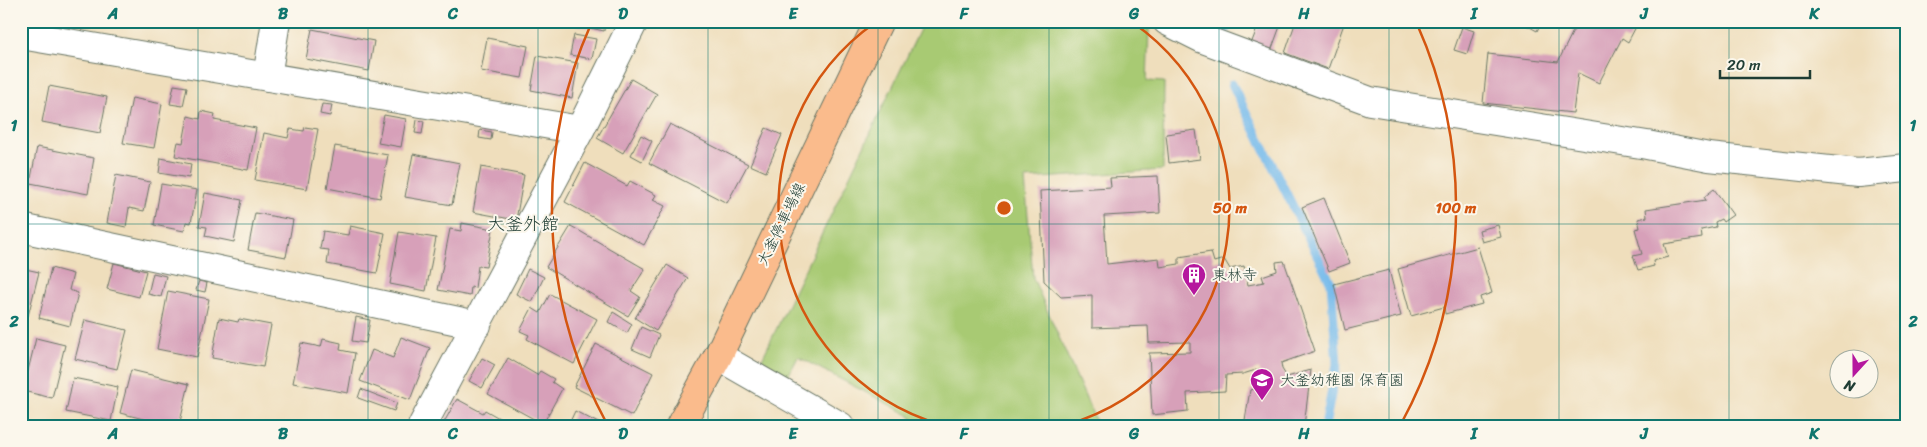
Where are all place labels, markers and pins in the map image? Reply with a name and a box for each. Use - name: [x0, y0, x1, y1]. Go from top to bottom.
- centre of rings: [995, 199, 1013, 217]
- building icon: 東林寺: [1181, 262, 1207, 296]
- place label: 東林寺: [1212, 262, 1257, 288]
- school or university icon: 大釜幼稚園 保育園: [1249, 367, 1275, 401]
- place label: 大釜幼稚園 保育園: [1280, 367, 1404, 393]

